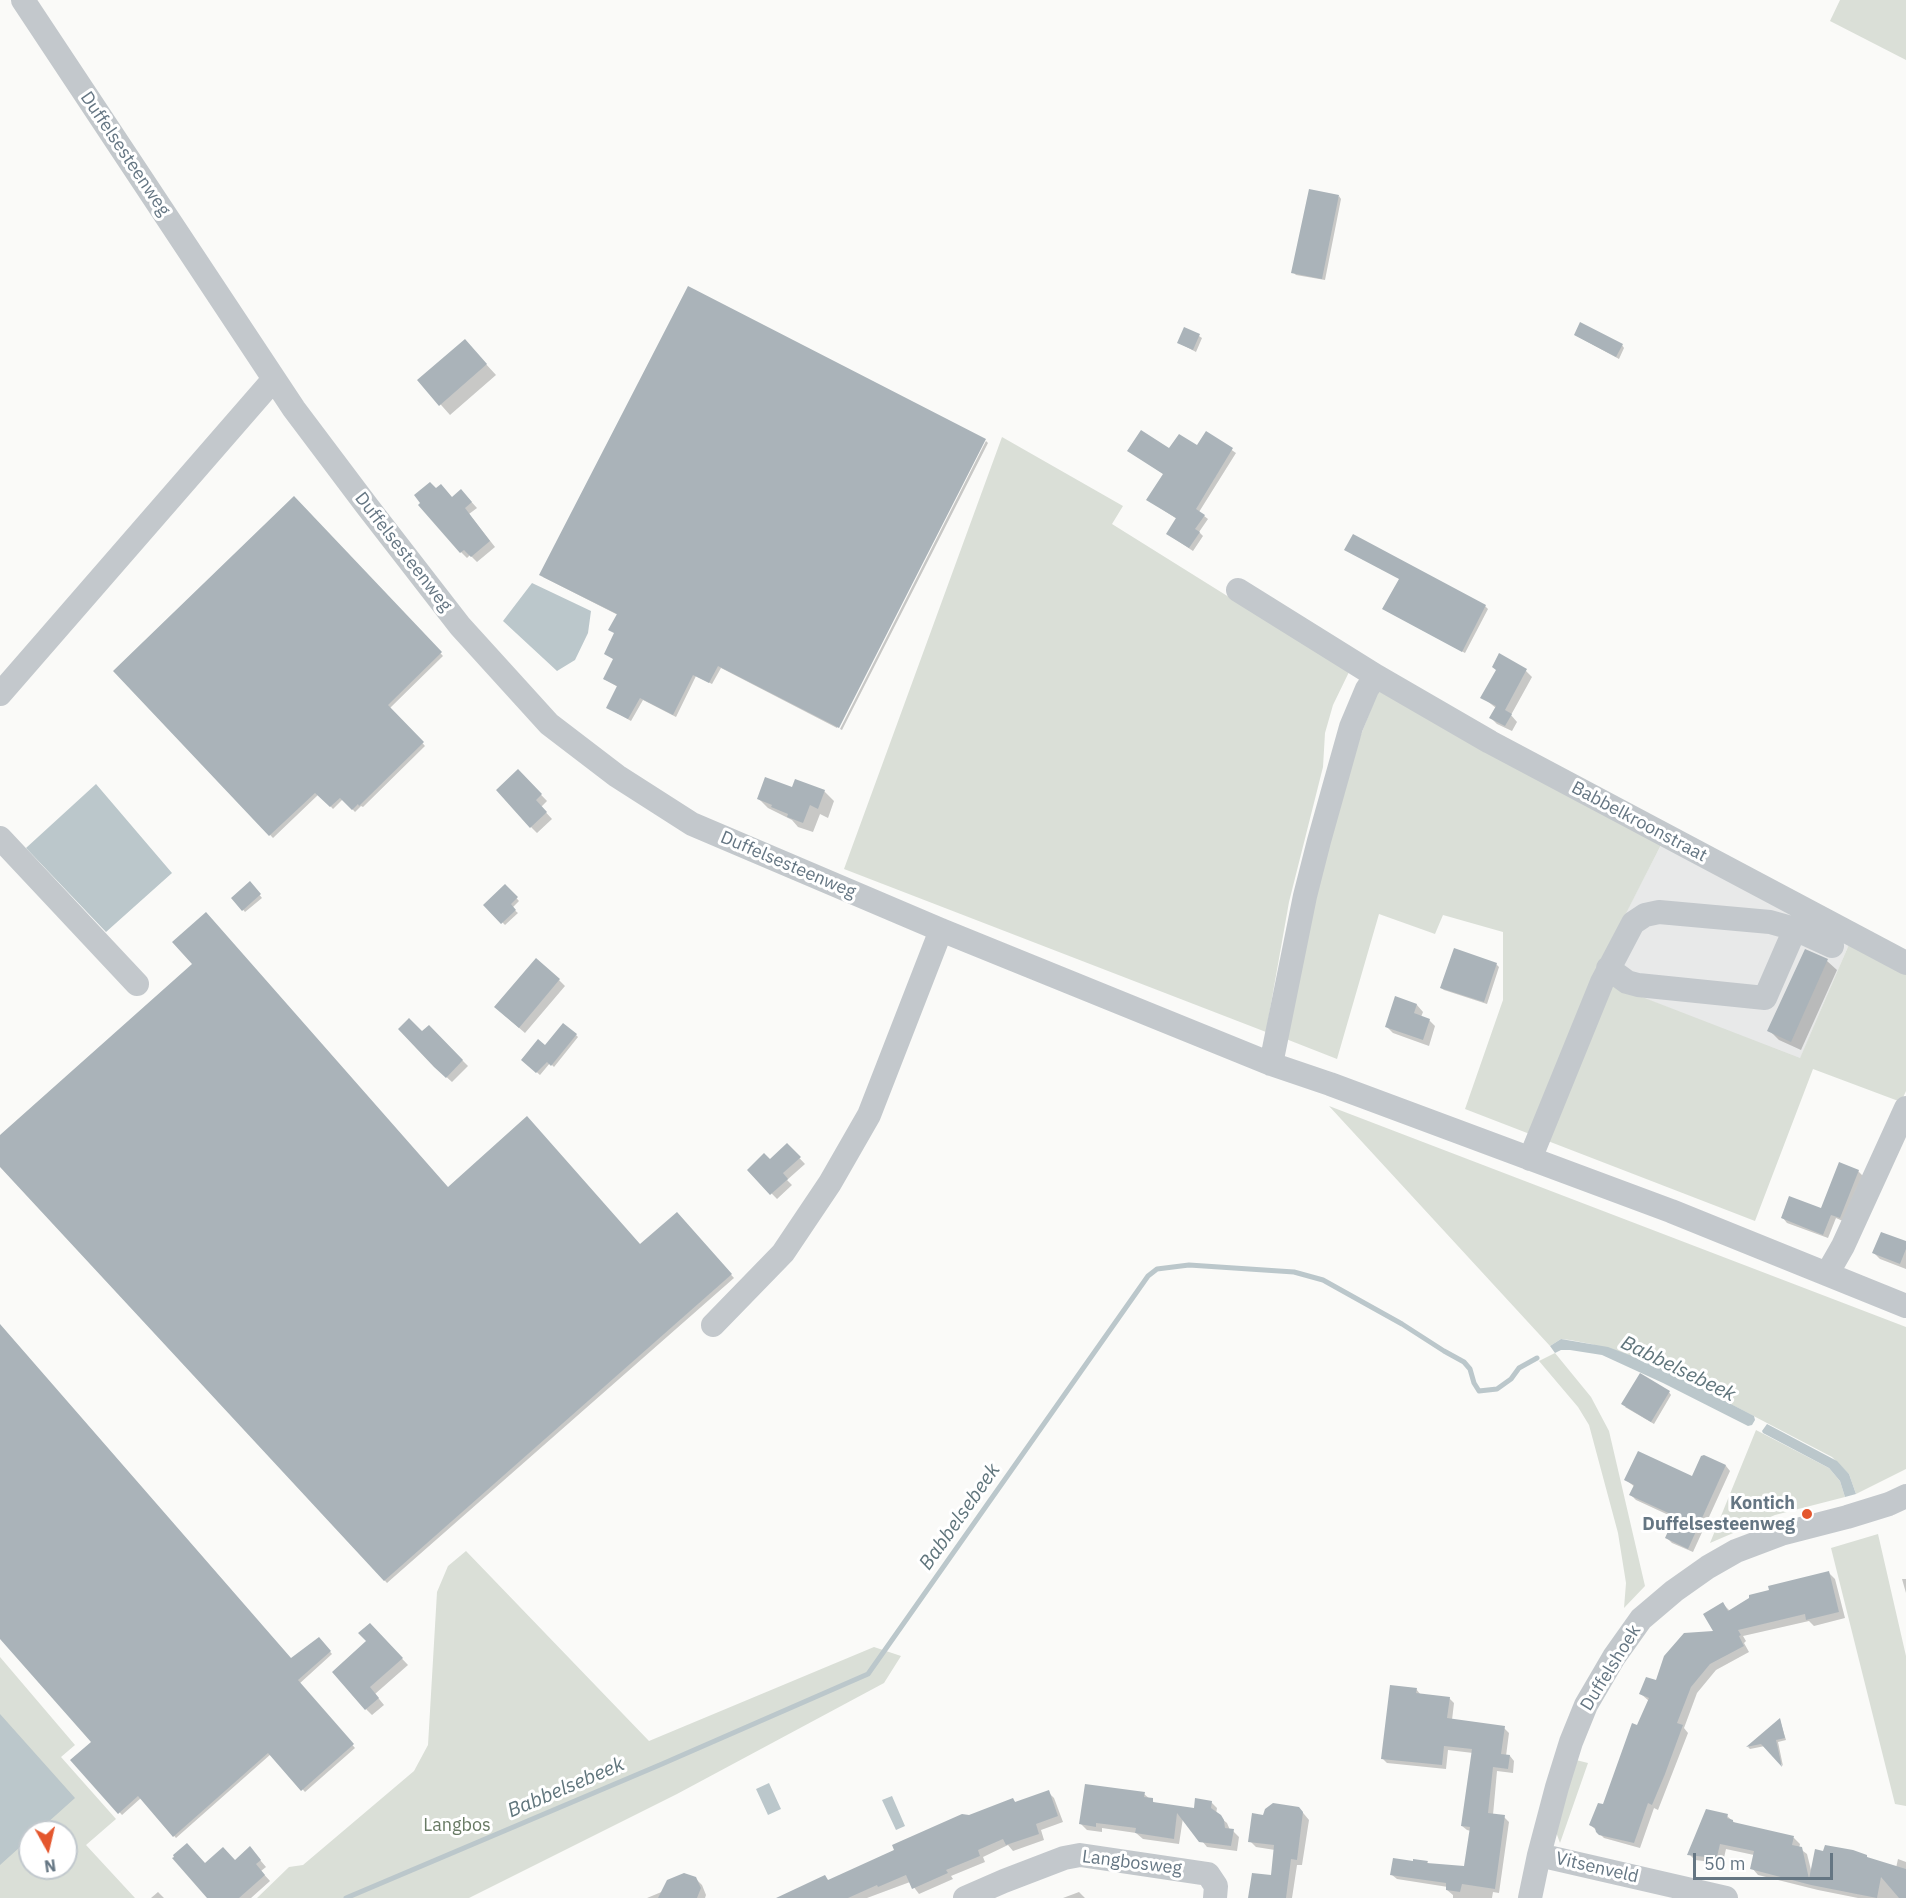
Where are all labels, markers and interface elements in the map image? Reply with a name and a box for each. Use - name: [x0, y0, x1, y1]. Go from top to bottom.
- street label: Duffelsesteenweg: [75, 88, 175, 220]
- street label: Duffelsesteenweg: [350, 488, 456, 616]
- street label: Babbelkroonstraat: [1568, 777, 1710, 867]
- street label: Duffelsesteenweg: [717, 827, 859, 903]
- water label: Babbelsebeek: [1617, 1331, 1739, 1407]
- water label: Babbelsebeek: [914, 1459, 1006, 1575]
- place label: Kontich Duffelsesteenweg: [1642, 1493, 1795, 1536]
- marker: Kontich Duffelsesteenweg: [1800, 1507, 1814, 1521]
- street label: Duffelshoek: [1576, 1621, 1646, 1715]
- water label: Babbelsebeek: [504, 1753, 628, 1823]
- park label: Langbos: [423, 1815, 491, 1837]
- north arrow: [18, 1820, 78, 1880]
- scale bar: [1696, 1841, 1836, 1879]
- street label: Langbosweg: [1081, 1846, 1183, 1880]
- street label: Vitsenveld: [1553, 1848, 1641, 1888]
- text: 50 m: [1704, 1852, 1746, 1875]
- text: N: [43, 1855, 57, 1877]

